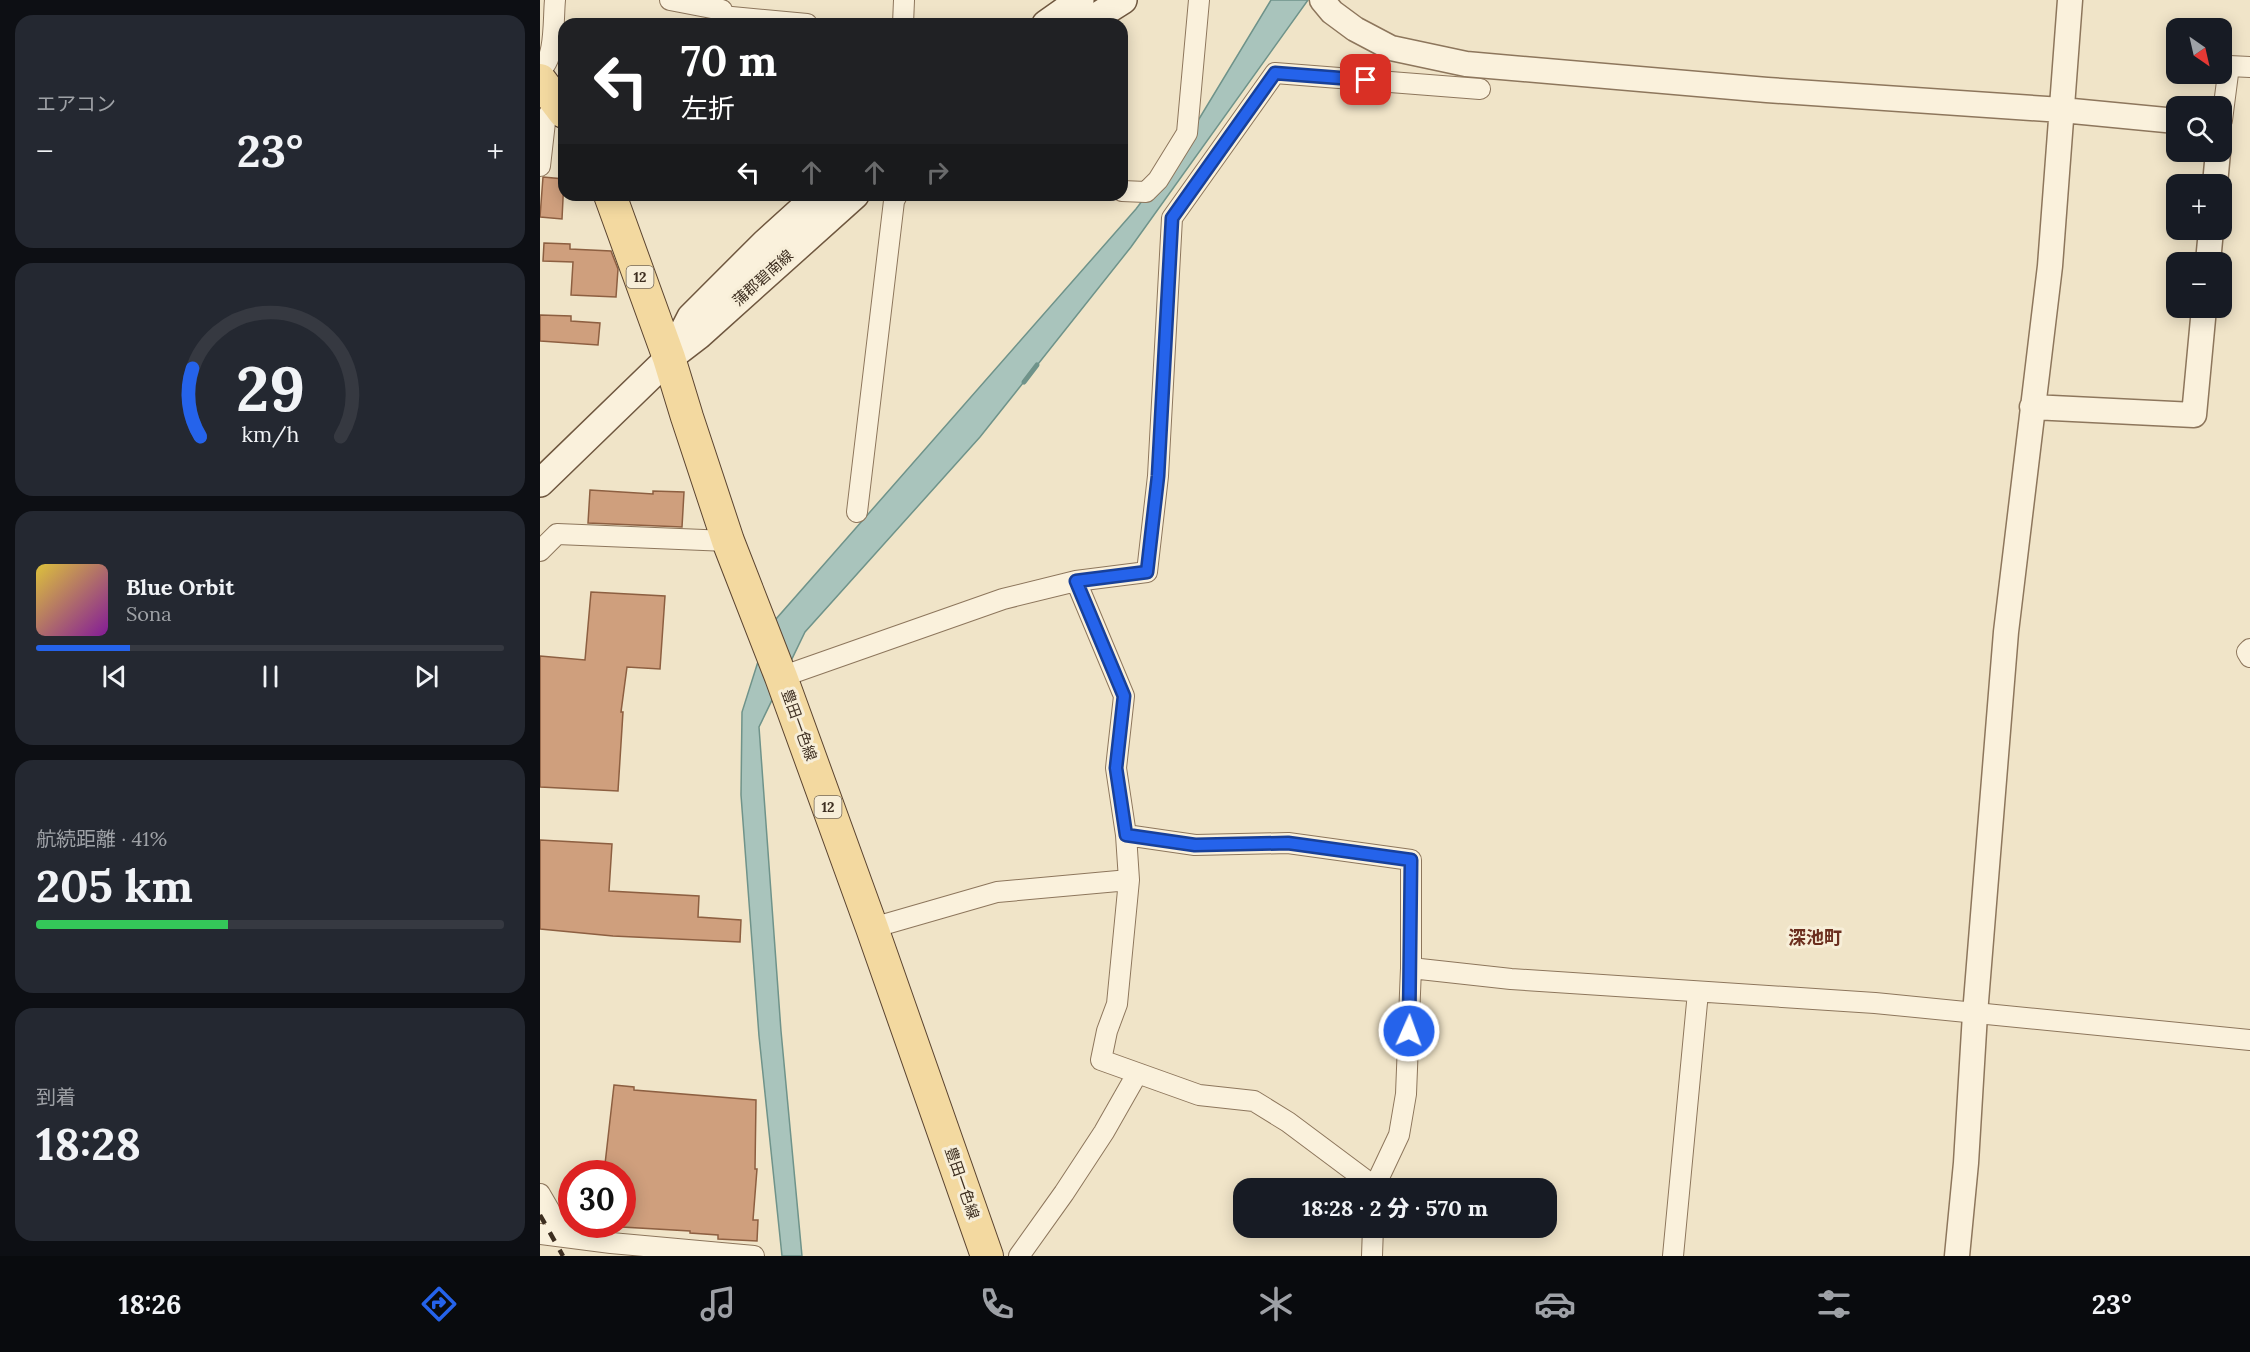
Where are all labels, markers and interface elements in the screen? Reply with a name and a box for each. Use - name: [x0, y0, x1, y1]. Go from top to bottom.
- north arrow: [2166, 18, 2232, 84]
- map controls: [2166, 18, 2232, 318]
- text: 70 m: [681, 34, 777, 88]
- icon: left: [582, 42, 660, 120]
- pin: [1340, 54, 1391, 105]
- icon: arrive: [1349, 63, 1382, 96]
- text: エアコン: [36, 91, 116, 116]
- text: 左折: [681, 91, 735, 125]
- button: search: [2166, 96, 2232, 162]
- text: 23°: [237, 122, 303, 179]
- text: −: [36, 130, 54, 172]
- text: +: [486, 130, 504, 172]
- icon: left: [732, 156, 765, 189]
- icon: ahead: [795, 156, 828, 189]
- icon: ahead: [858, 156, 891, 189]
- icon: right: [921, 156, 954, 189]
- button: +: [2166, 174, 2232, 240]
- street label: 蒲郡碧南線: [728, 245, 797, 310]
- button: −: [2166, 252, 2232, 318]
- road number: 12: [626, 266, 654, 288]
- text: 29: [235, 348, 305, 428]
- text: km/h: [241, 420, 299, 448]
- text: Blue Orbit: [126, 573, 234, 601]
- text: Sona: [126, 601, 172, 626]
- icon: previous: [98, 660, 131, 693]
- icon: pause: [254, 660, 287, 693]
- icon: next: [410, 660, 443, 693]
- street label: 豊田一色線: [778, 686, 821, 763]
- road number: 12: [814, 796, 842, 818]
- text: 航続距離 · 41%: [36, 826, 167, 851]
- text: 205 km: [36, 857, 193, 914]
- district label: 深池町: [1788, 926, 1842, 949]
- position arrow: [1377, 999, 1441, 1063]
- text: 到着: [36, 1084, 76, 1109]
- text: 18:28: [36, 1115, 141, 1172]
- street label: 豊田一色線: [941, 1144, 984, 1221]
- speed limit sign: 30: [558, 1160, 636, 1238]
- text: 18:28 · 2 分 · 570 m: [1302, 1194, 1488, 1222]
- icon: directions: [418, 1283, 460, 1325]
- icon: music: [697, 1283, 739, 1325]
- icon: phone: [976, 1283, 1018, 1325]
- icon: climate: [1255, 1283, 1297, 1325]
- icon: car: [1534, 1283, 1576, 1325]
- icon: filters: [1813, 1283, 1855, 1325]
- text: 18:26: [118, 1287, 182, 1321]
- text: 23°: [2092, 1287, 2131, 1321]

